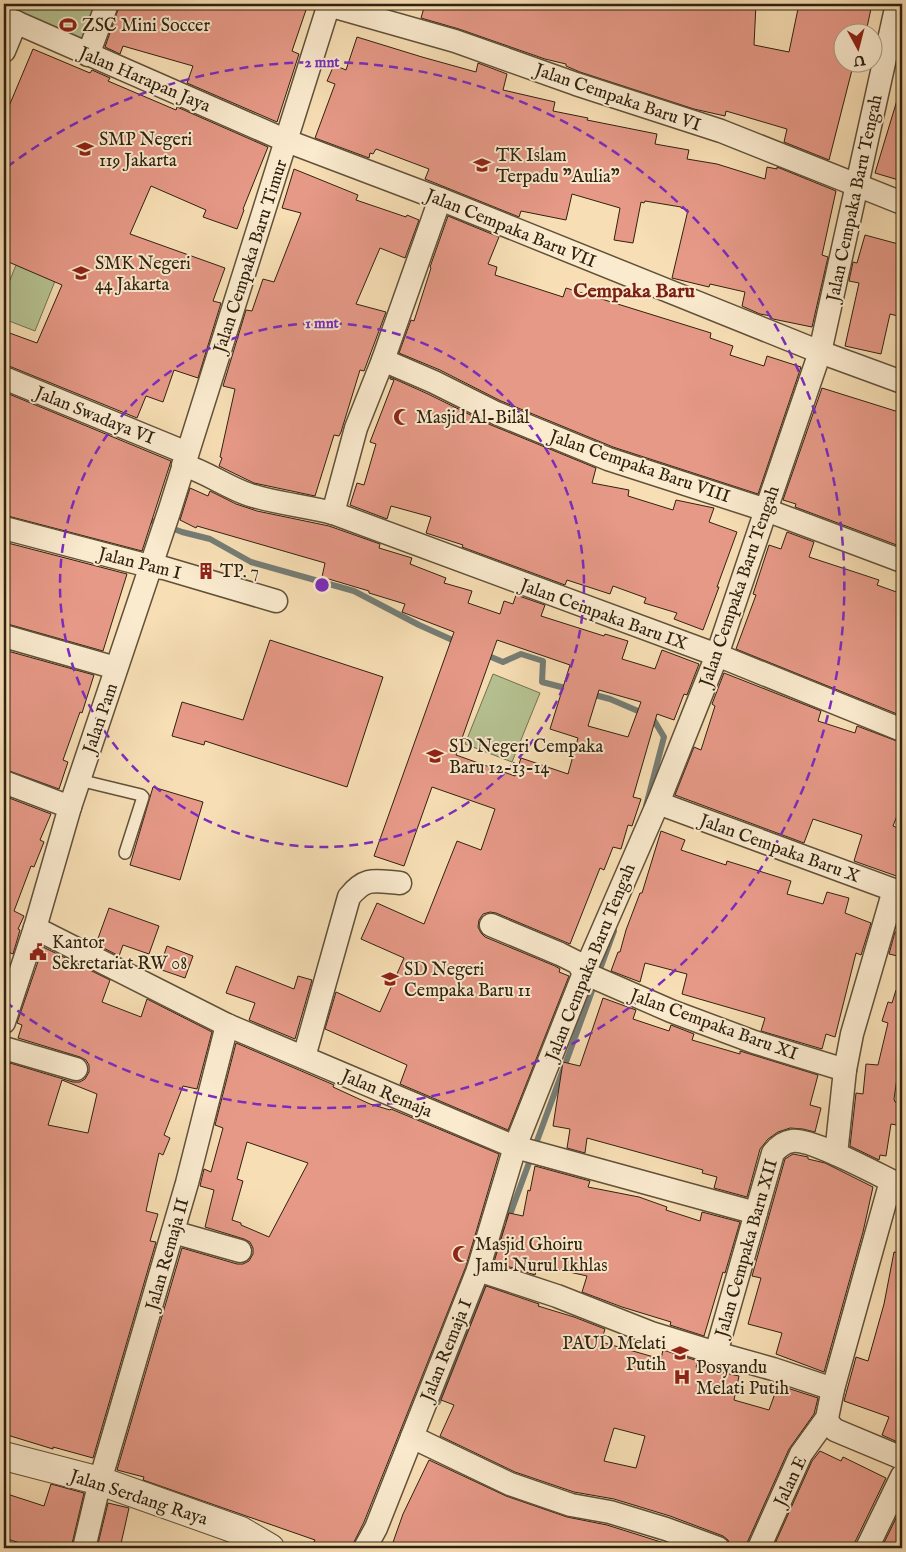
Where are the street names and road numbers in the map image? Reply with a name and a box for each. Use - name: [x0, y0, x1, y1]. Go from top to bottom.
- street label: Jalan Harapan Jaya: [73, 42, 214, 119]
- street label: Jalan Cempaka Baru VI: [530, 59, 704, 138]
- street label: Jalan Cempaka Baru Tengah: [822, 92, 889, 306]
- street label: Jalan Cempaka Baru Timur: [209, 156, 294, 358]
- street label: Jalan Cempaka Baru VII: [420, 184, 599, 274]
- street label: Jalan Swadaya VI: [30, 381, 158, 451]
- street label: Jalan Cempaka Baru VIII: [544, 425, 733, 509]
- street label: Jalan Cempaka Baru Tengah: [695, 483, 786, 692]
- street label: Jalan Pam I: [94, 543, 184, 586]
- street label: Jalan Cempaka Baru IX: [515, 574, 691, 657]
- street label: Jalan Pam: [78, 680, 124, 759]
- street label: Jalan Cempaka Baru X: [694, 809, 863, 889]
- street label: Jalan Cempaka Baru Tengah: [540, 860, 642, 1066]
- street label: Jalan Cempaka Baru XI: [625, 984, 801, 1067]
- street label: Jalan Remaja: [336, 1064, 436, 1124]
- street label: Jalan Cempaka Baru XII: [710, 1156, 784, 1342]
- street label: Jalan Remaja II: [141, 1195, 196, 1315]
- street label: Jalan Remaja I: [416, 1296, 478, 1407]
- street label: Jalan E: [769, 1453, 813, 1512]
- street label: Jalan Serdang Raya: [65, 1465, 210, 1532]

